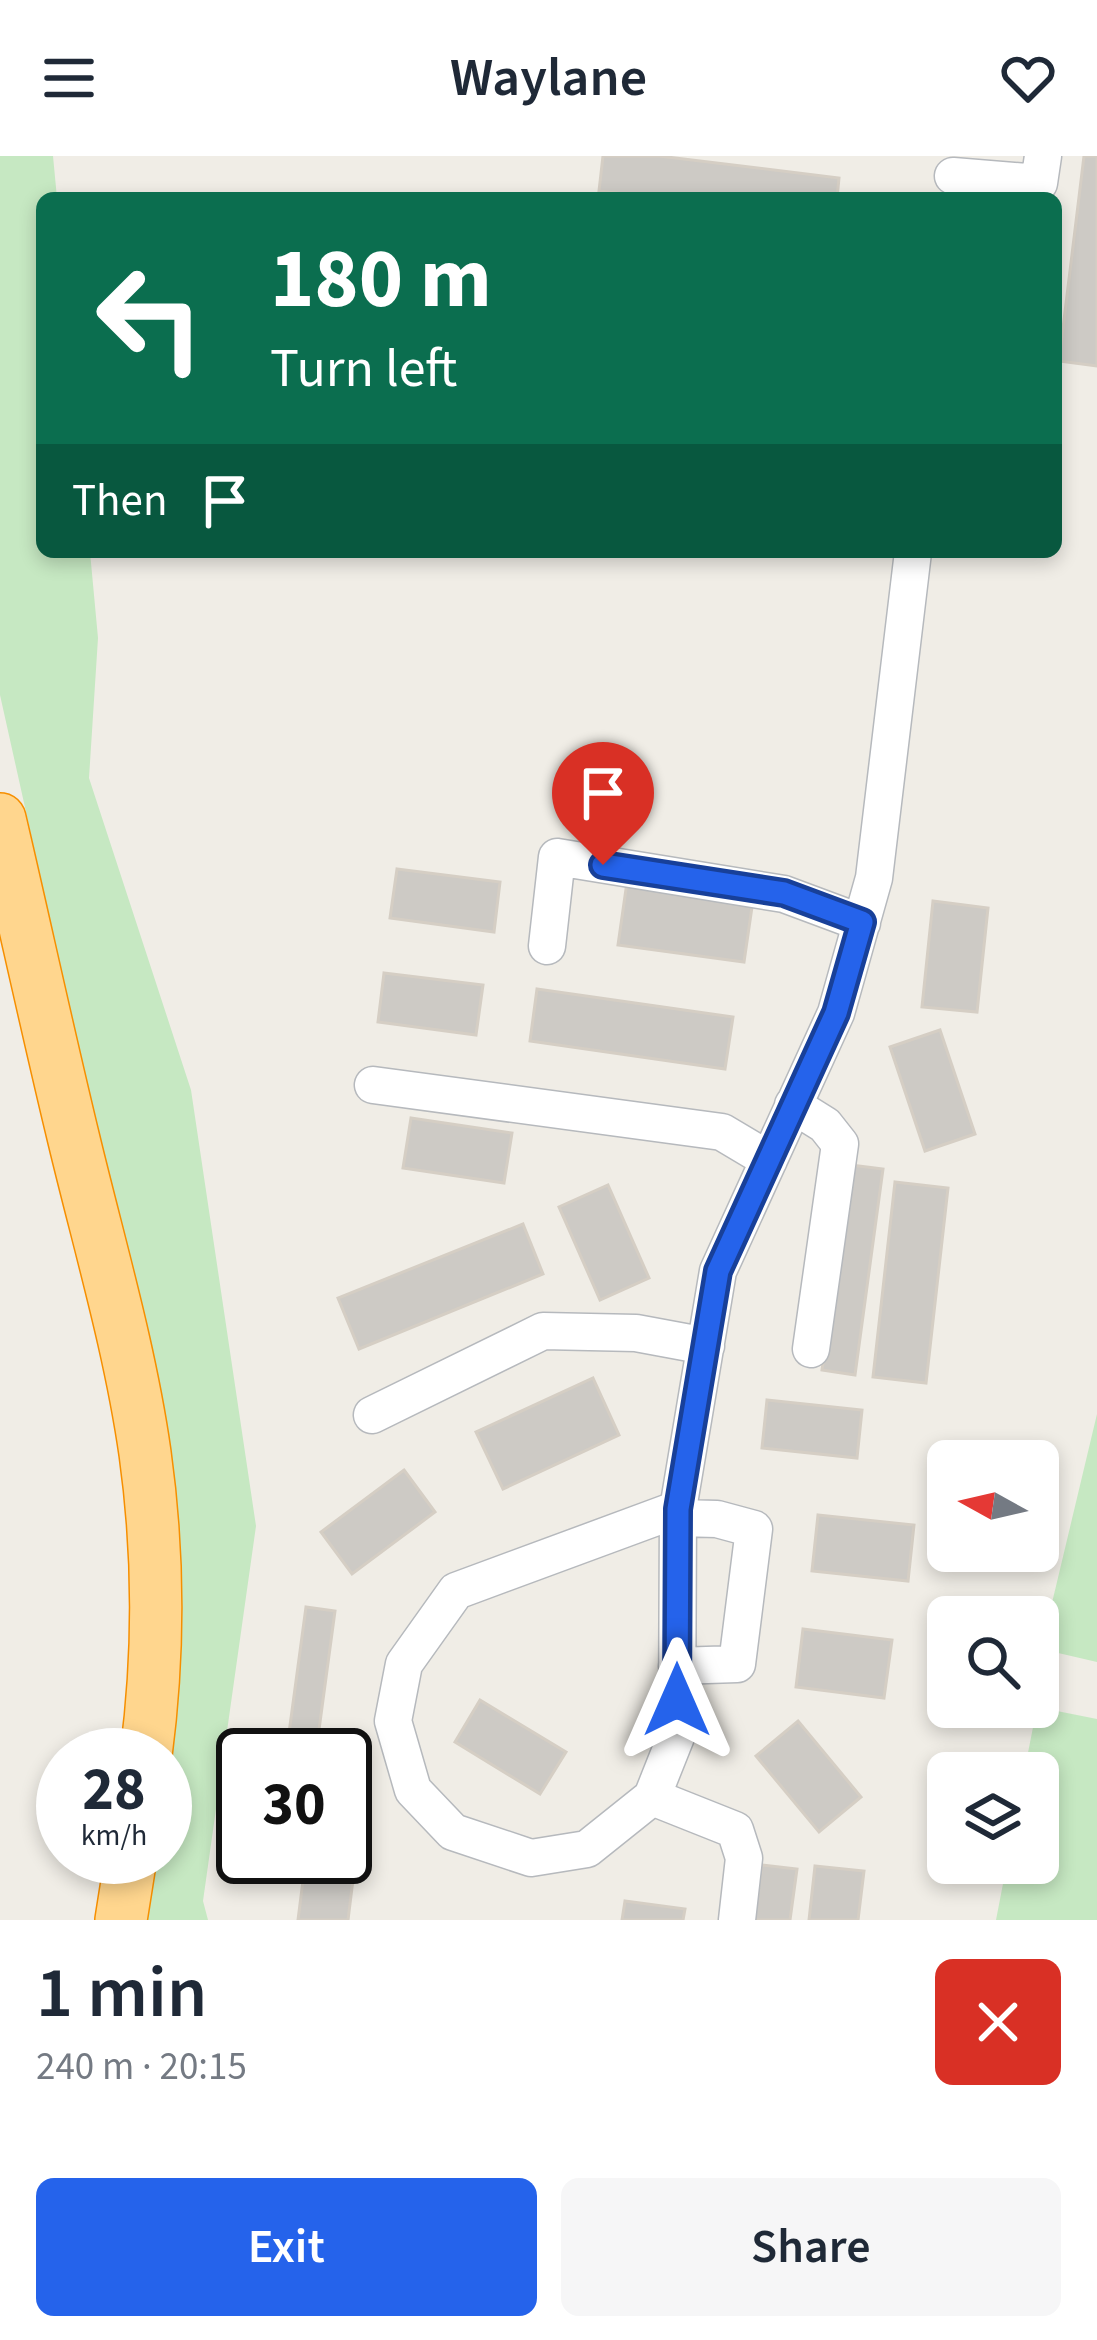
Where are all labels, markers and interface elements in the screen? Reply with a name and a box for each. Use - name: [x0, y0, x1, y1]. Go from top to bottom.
- text: Waylane: [450, 40, 647, 117]
- icon: menu: [36, 45, 102, 111]
- icon: heart: [995, 45, 1061, 111]
- text: 180 m: [270, 220, 492, 340]
- icon: left: [72, 240, 228, 396]
- text: Turn left: [270, 331, 457, 408]
- icon: arrive: [192, 468, 258, 534]
- text: Then: [72, 469, 168, 533]
- pin: [552, 742, 654, 865]
- icon: arrive: [570, 760, 636, 826]
- north arrow: [927, 1440, 1059, 1572]
- map controls: [927, 1440, 1059, 1884]
- button: search: [927, 1596, 1059, 1728]
- position arrow: [614, 1637, 740, 1763]
- speed limit sign: 30: [216, 1728, 372, 1884]
- text: 28: [82, 1748, 146, 1833]
- button: layers: [927, 1752, 1059, 1884]
- text: km/h: [81, 1814, 147, 1857]
- text: 1 min: [36, 1942, 207, 2045]
- button: close: [935, 1959, 1061, 2085]
- text: 240 m · 20:15: [36, 2039, 247, 2095]
- button: Exit: [36, 2178, 537, 2316]
- button: Share: [561, 2178, 1061, 2316]

